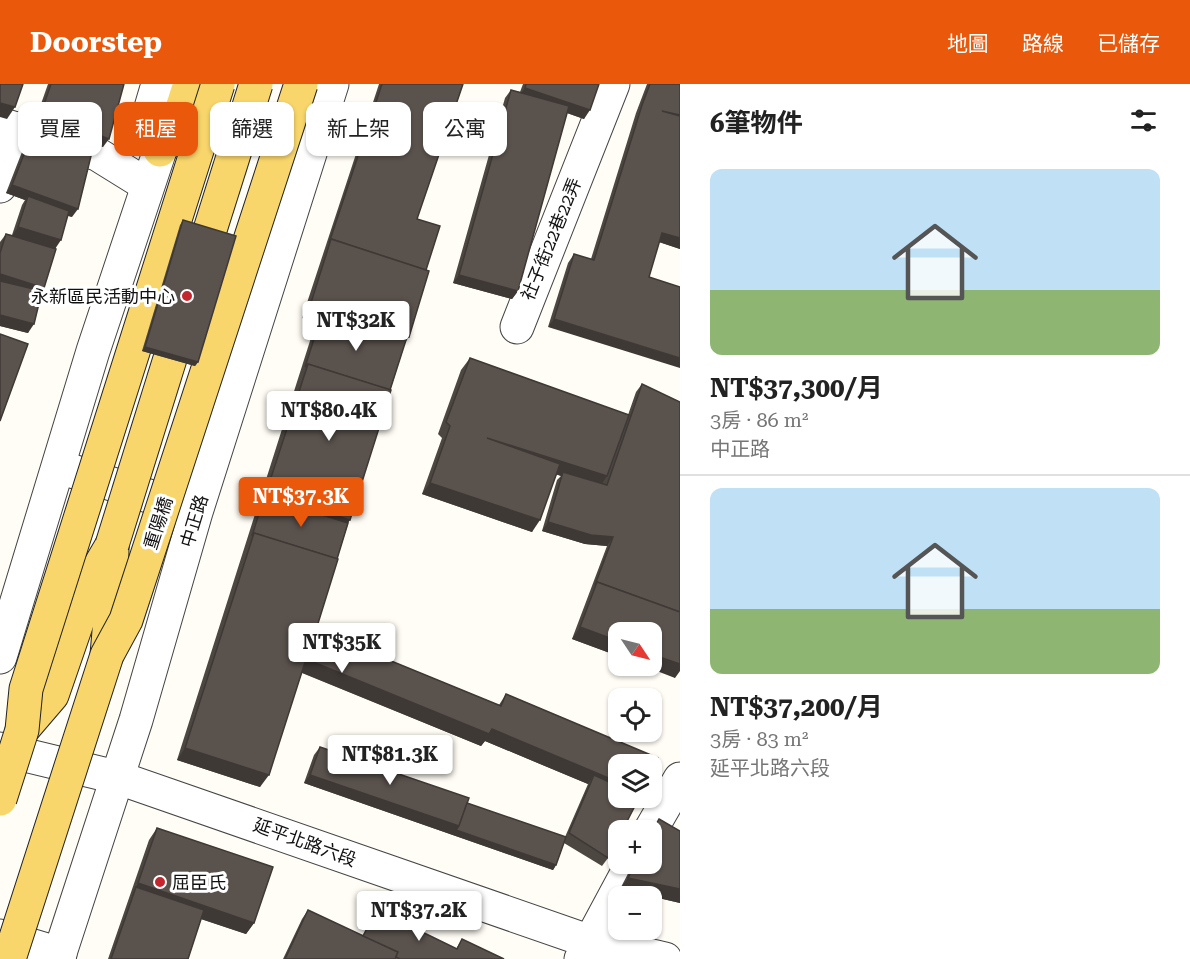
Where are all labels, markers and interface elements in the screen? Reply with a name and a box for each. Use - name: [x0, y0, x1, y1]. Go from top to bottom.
- text: Doorstep: [30, 26, 162, 59]
- text: 地圖: [947, 32, 989, 56]
- text: 路線: [1022, 32, 1064, 56]
- text: 已儲存: [1097, 32, 1160, 56]
- chip: 買屋: [18, 102, 102, 156]
- chip: 租屋: [114, 102, 198, 156]
- chip: 篩選: [210, 102, 294, 156]
- chip: 新上架: [306, 102, 411, 156]
- chip: 公寓: [423, 102, 507, 156]
- icon: filters: [1127, 104, 1160, 137]
- text: 6筆物件: [710, 108, 803, 138]
- street label: 社子街22巷22弄: [517, 175, 585, 303]
- icon: home: [881, 208, 989, 316]
- place label: 永新區民活動中心: [31, 286, 175, 307]
- marker: 永新區民活動中心: [180, 289, 194, 303]
- pin: NT$32K: [307, 301, 405, 352]
- text: NT$32K: [316, 308, 396, 332]
- text: NT$37,300/月: [710, 373, 883, 403]
- pin: NT$80.4K: [267, 391, 391, 442]
- text: NT$80.4K: [281, 398, 377, 422]
- text: 3房 · 86 m²: [710, 408, 809, 432]
- text: 中正路: [710, 437, 770, 461]
- pin: NT$37.3K: [239, 477, 363, 528]
- text: NT$37.3K: [253, 484, 349, 508]
- street label: 中正路: [176, 492, 212, 550]
- street label: 重陽橋: [140, 494, 176, 552]
- icon: home: [881, 527, 989, 635]
- north arrow: [608, 622, 662, 676]
- map controls: [608, 622, 662, 940]
- pin: NT$35K: [293, 623, 391, 674]
- text: NT$35K: [302, 630, 382, 654]
- button: locate: [608, 688, 662, 742]
- text: NT$37,200/月: [710, 692, 883, 722]
- text: 3房 · 83 m²: [710, 727, 809, 751]
- pin: NT$81.3K: [328, 735, 452, 786]
- text: NT$81.3K: [342, 742, 438, 766]
- button: layers: [608, 754, 662, 808]
- text: 延平北路六段: [710, 756, 830, 780]
- street label: 延平北路六段: [251, 814, 359, 870]
- button: +: [608, 820, 662, 874]
- place label: 屈臣氏: [172, 872, 226, 893]
- marker: 屈臣氏: [153, 875, 167, 889]
- button: −: [608, 886, 662, 940]
- pin: NT$37.2K: [357, 891, 481, 942]
- text: NT$37.2K: [371, 898, 467, 922]

